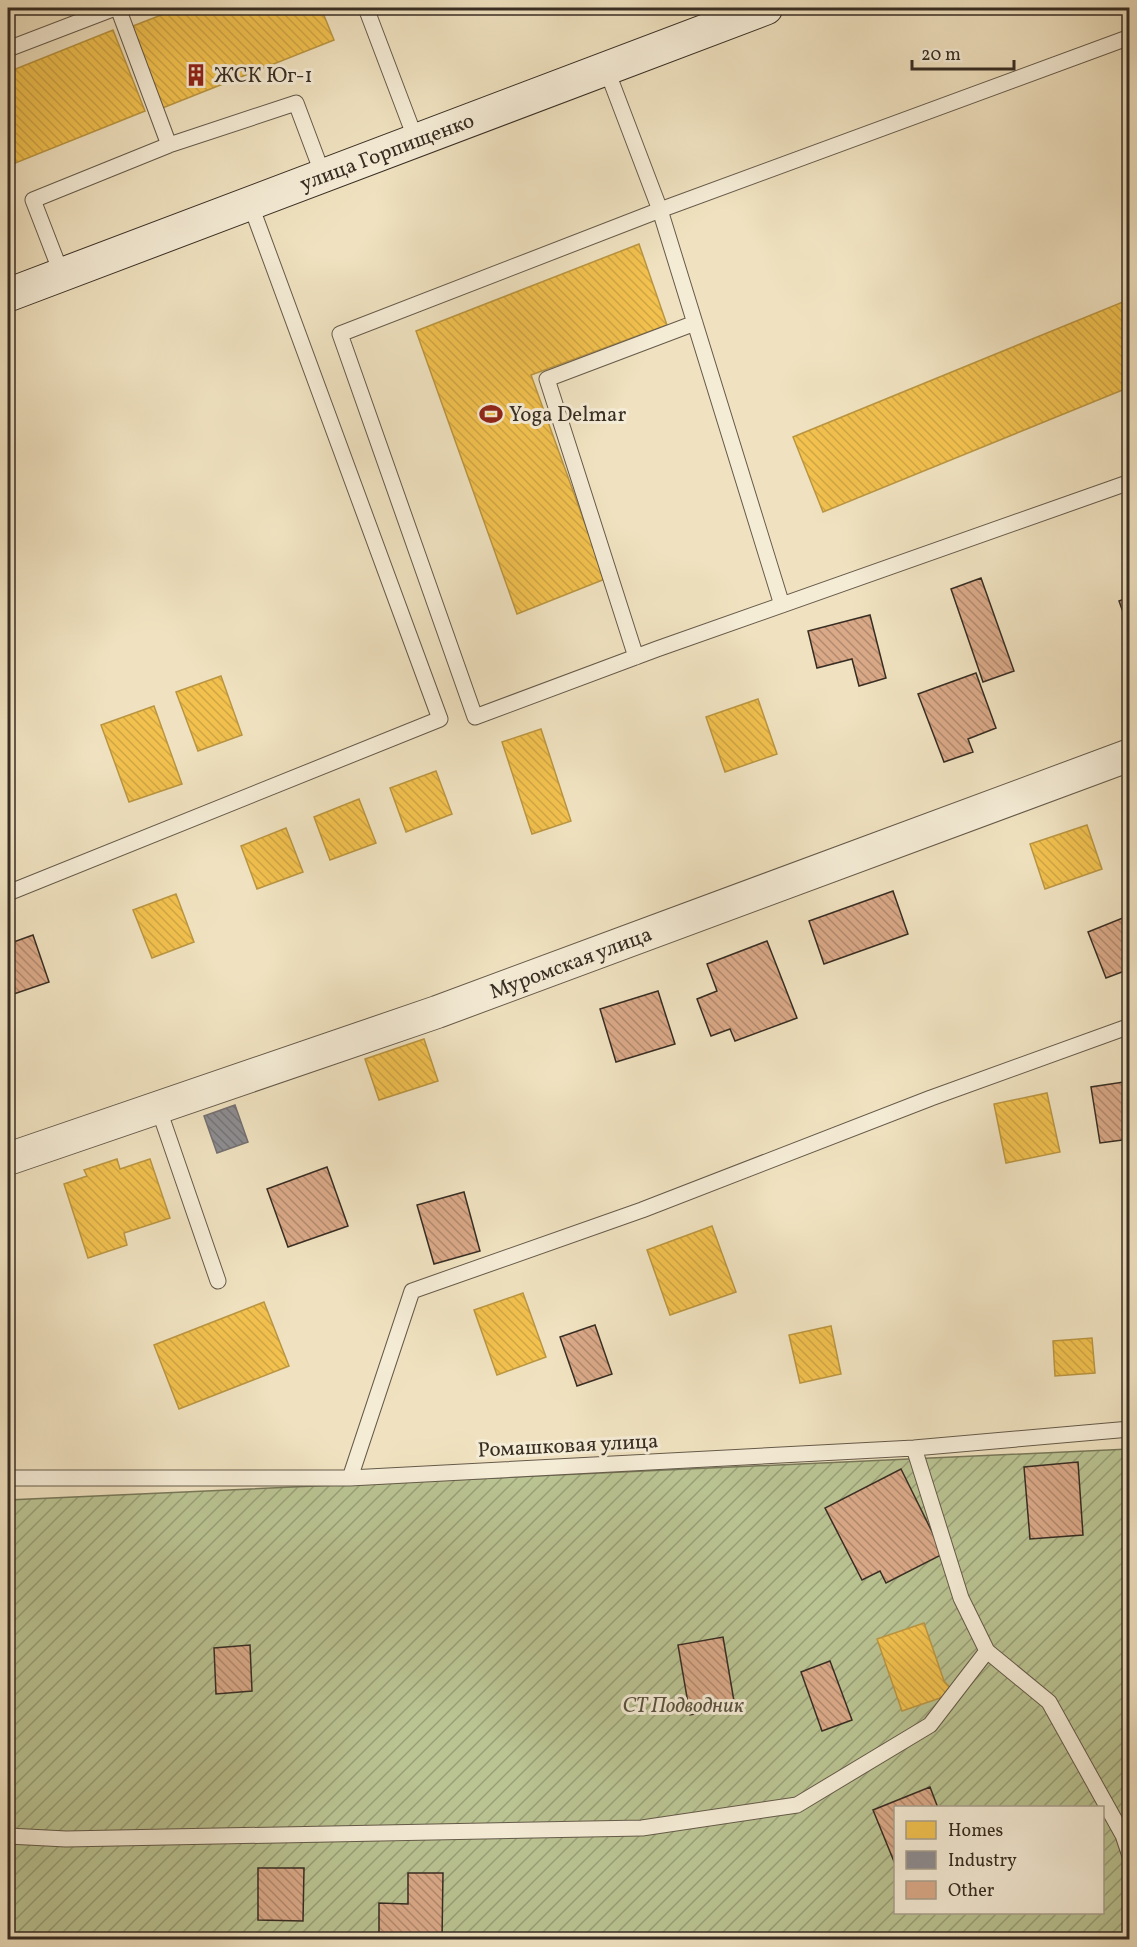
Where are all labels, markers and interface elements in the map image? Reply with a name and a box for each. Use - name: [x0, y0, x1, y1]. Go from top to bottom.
- scale bar: [912, 33, 1014, 71]
- text: 20 m: [921, 43, 961, 68]
- building icon: ЖСК Юг-1: [183, 62, 209, 88]
- place label: ЖСК Юг-1: [214, 62, 313, 91]
- street label: улица Горпищенко: [296, 107, 479, 199]
- sports icon: Yoga Delmar: [478, 401, 504, 427]
- place label: Yoga Delmar: [509, 401, 627, 430]
- street label: Муромская улица: [486, 920, 656, 1007]
- street label: Ромашковая улица: [477, 1427, 659, 1466]
- park label: СТ Подводник: [622, 1692, 745, 1721]
- legend: [894, 1806, 1104, 1914]
- text: Homes: [948, 1819, 1003, 1844]
- text: Industry: [948, 1849, 1017, 1874]
- text: Other: [948, 1879, 995, 1904]

